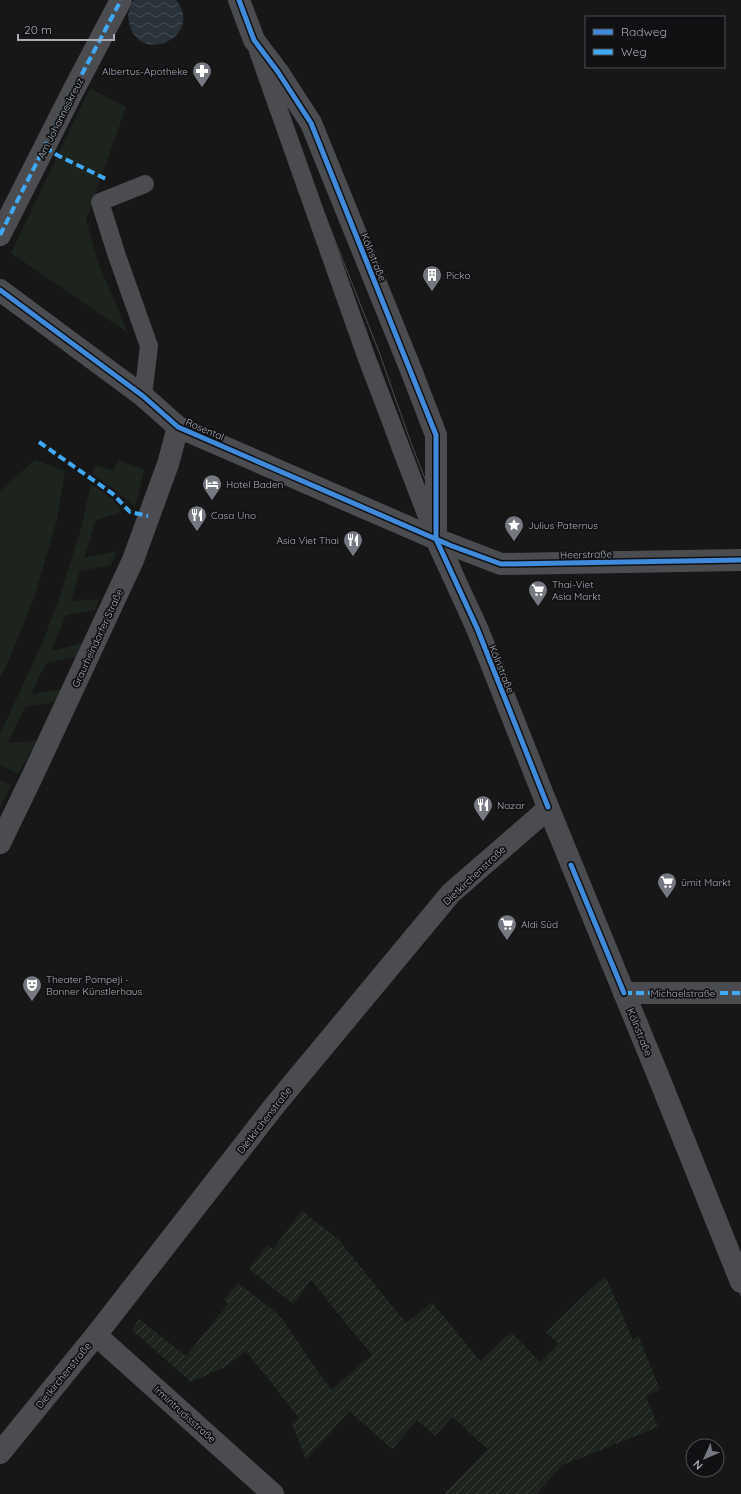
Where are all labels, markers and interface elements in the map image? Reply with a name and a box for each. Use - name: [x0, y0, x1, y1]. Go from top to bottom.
- scale bar: [18, 16, 114, 42]
- legend: [585, 16, 725, 68]
- text: 20 m: [24, 22, 52, 37]
- text: Radweg: [621, 24, 667, 39]
- text: Weg: [621, 44, 647, 59]
- pharmacy icon: Albertus-Apotheke: [191, 60, 213, 88]
- place label: Albertus-Apotheke: [102, 65, 188, 78]
- street label: Am Johanneskreuz: [34, 76, 86, 161]
- street label: Kölnstraße: [358, 231, 389, 283]
- building icon: Picko: [421, 264, 443, 292]
- place label: Picko: [446, 269, 470, 282]
- street label: Rosental: [184, 416, 226, 443]
- hotel icon: Hotel Baden: [201, 473, 223, 501]
- place label: Hotel Baden: [226, 478, 283, 491]
- restaurant icon: Casa Uno: [186, 504, 208, 532]
- place label: Casa Uno: [211, 509, 256, 522]
- place icon: Julius Paternus: [503, 514, 525, 542]
- place label: Julius Paternus: [528, 519, 598, 532]
- restaurant icon: Asia Viet Thai: [342, 529, 364, 557]
- place label: Asia Viet Thai: [276, 534, 339, 547]
- street label: Heerstraße: [560, 548, 612, 561]
- place label: Thai-Viet Asia Markt: [552, 578, 602, 603]
- supermarket icon: Thai-Viet Asia Markt: [527, 579, 549, 607]
- street label: Graurheindorfer Straße: [69, 587, 126, 690]
- street label: Kölnstraße: [486, 643, 517, 695]
- restaurant icon: Nazar: [472, 794, 494, 822]
- place label: Nazar: [497, 799, 525, 812]
- street label: Dietkirchenstraße: [440, 843, 509, 908]
- supermarket icon: ümit Markt: [656, 871, 678, 899]
- place label: ümit Markt: [681, 876, 732, 889]
- supermarket icon: Aldi Süd: [496, 913, 518, 941]
- place label: Aldi Süd: [521, 918, 558, 931]
- place label: Theater Pompeji - Bonner Künstlerhaus: [46, 973, 143, 998]
- theatre icon: Theater Pompeji - Bonner Künstlerhaus: [21, 974, 43, 1002]
- street label: Michaelstraße: [651, 987, 716, 1000]
- street label: Kölnstraße: [624, 1006, 655, 1058]
- street label: Dietkirchenstraße: [234, 1084, 295, 1156]
- street label: Dietkirchenstraße: [33, 1339, 94, 1411]
- street label: Irmintrudisstraße: [151, 1383, 219, 1446]
- north arrow: [685, 1438, 725, 1478]
- text: N: [690, 1457, 706, 1473]

